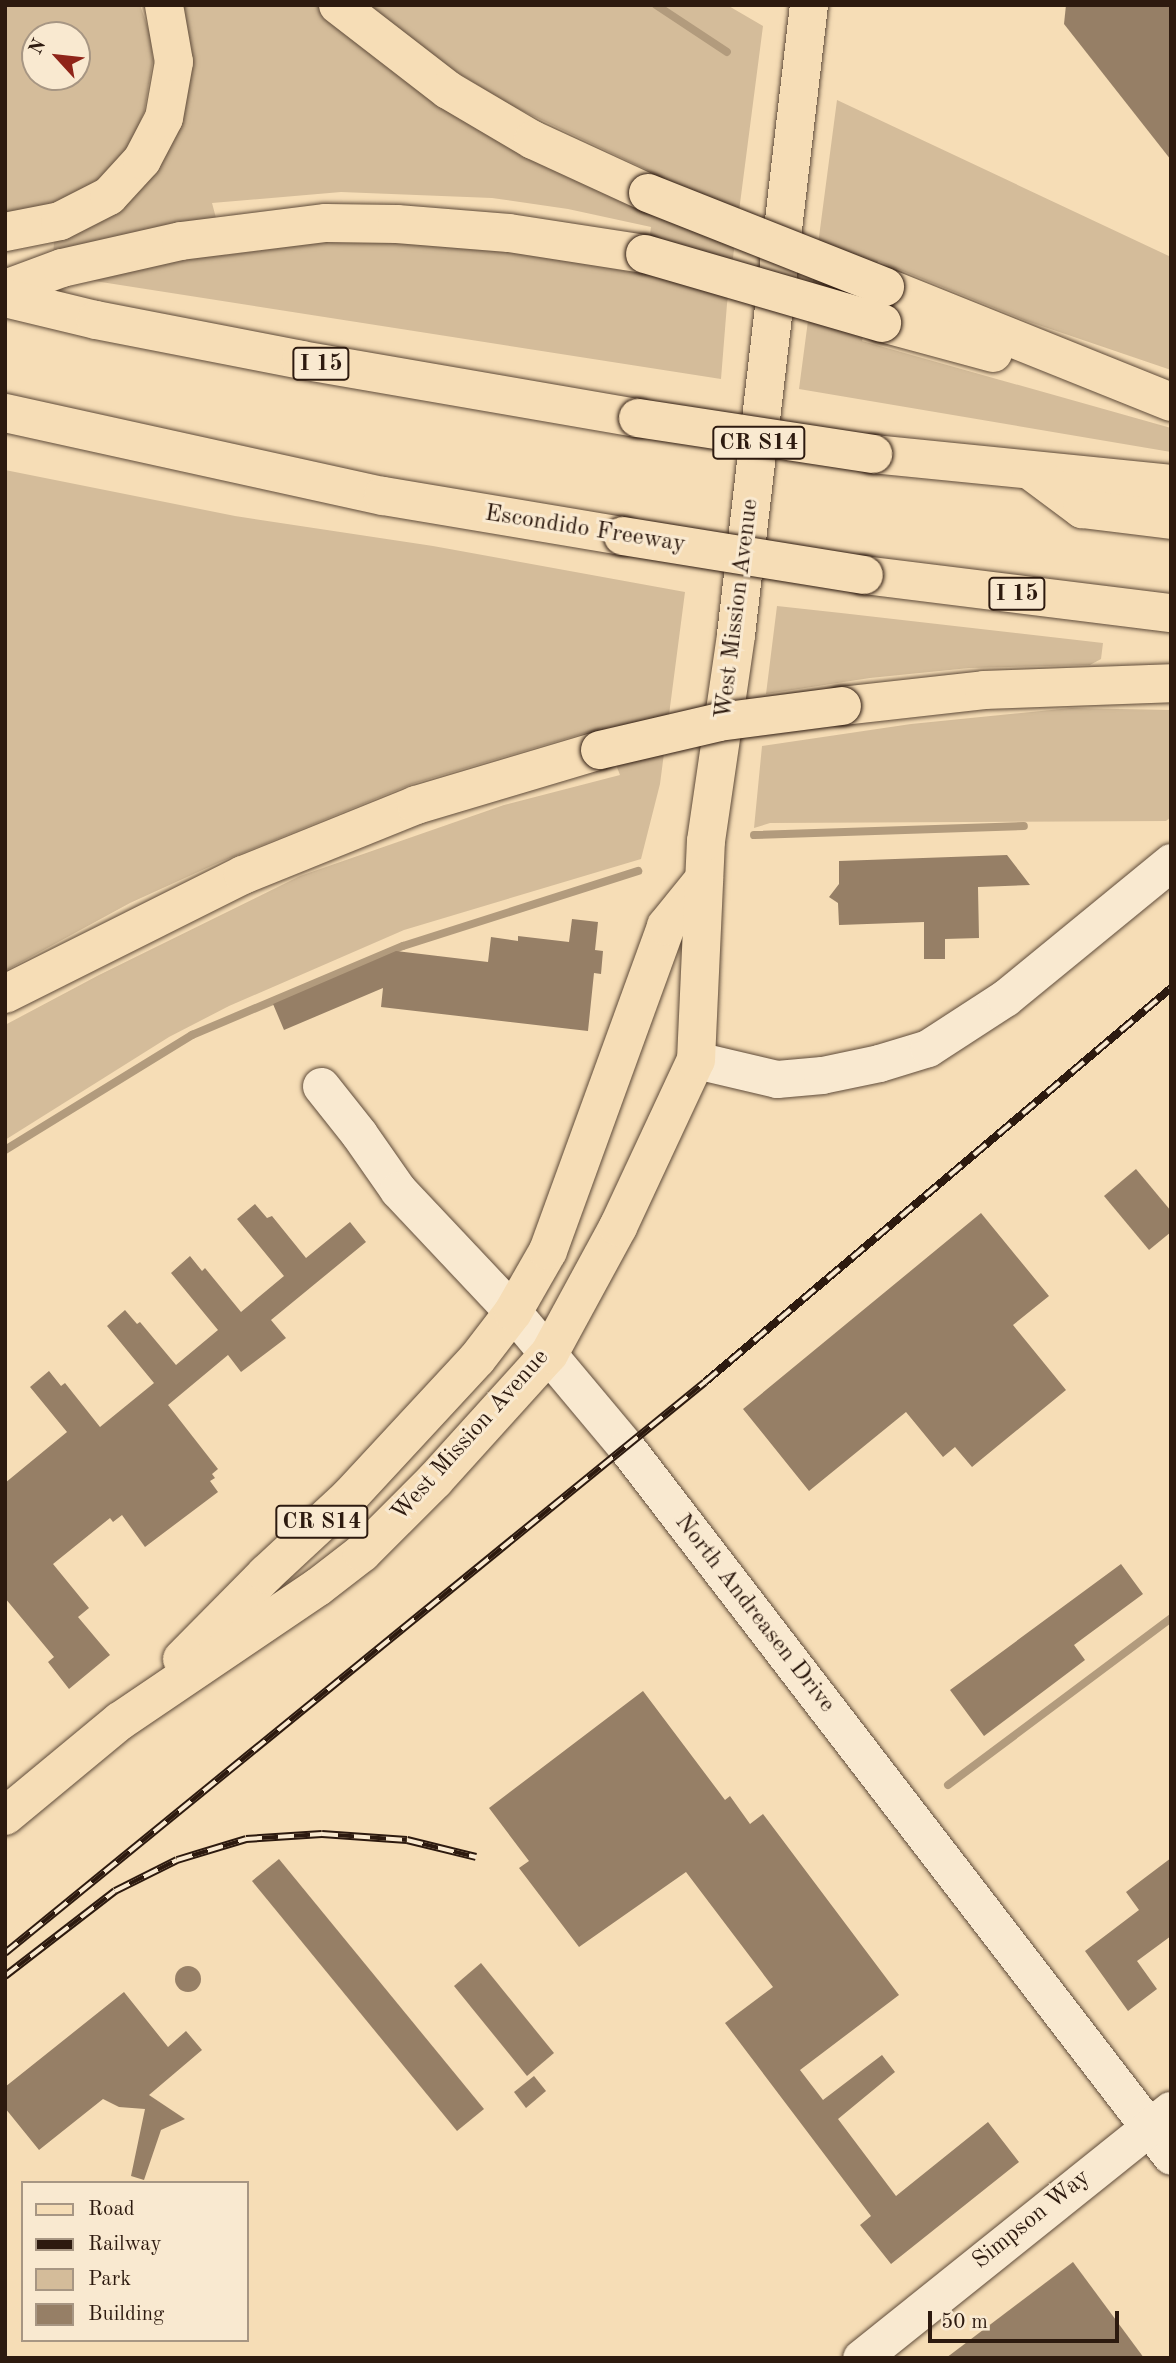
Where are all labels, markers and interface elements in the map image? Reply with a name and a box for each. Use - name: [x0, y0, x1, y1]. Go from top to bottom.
- north arrow: [21, 21, 91, 91]
- text: N: [27, 36, 50, 58]
- road number: I 15: [291, 344, 351, 384]
- road number: CR S14: [712, 424, 806, 462]
- street label: West Mission Avenue: [710, 497, 766, 721]
- street label: Escondido Freeway: [483, 500, 687, 560]
- road number: I 15: [987, 574, 1047, 614]
- street label: West Mission Avenue: [386, 1344, 556, 1528]
- road number: CR S14: [275, 1502, 369, 1541]
- street label: North Andreasen Drive: [668, 1509, 840, 1719]
- street label: Simpson Way: [967, 2164, 1097, 2276]
- legend: [21, 2181, 248, 2342]
- text: Road: [88, 2199, 135, 2220]
- text: Railway: [88, 2234, 162, 2255]
- text: Park: [88, 2269, 131, 2290]
- scale bar: [931, 2296, 1122, 2340]
- text: Building: [88, 2304, 164, 2325]
- text: 50 m: [941, 2312, 988, 2333]

